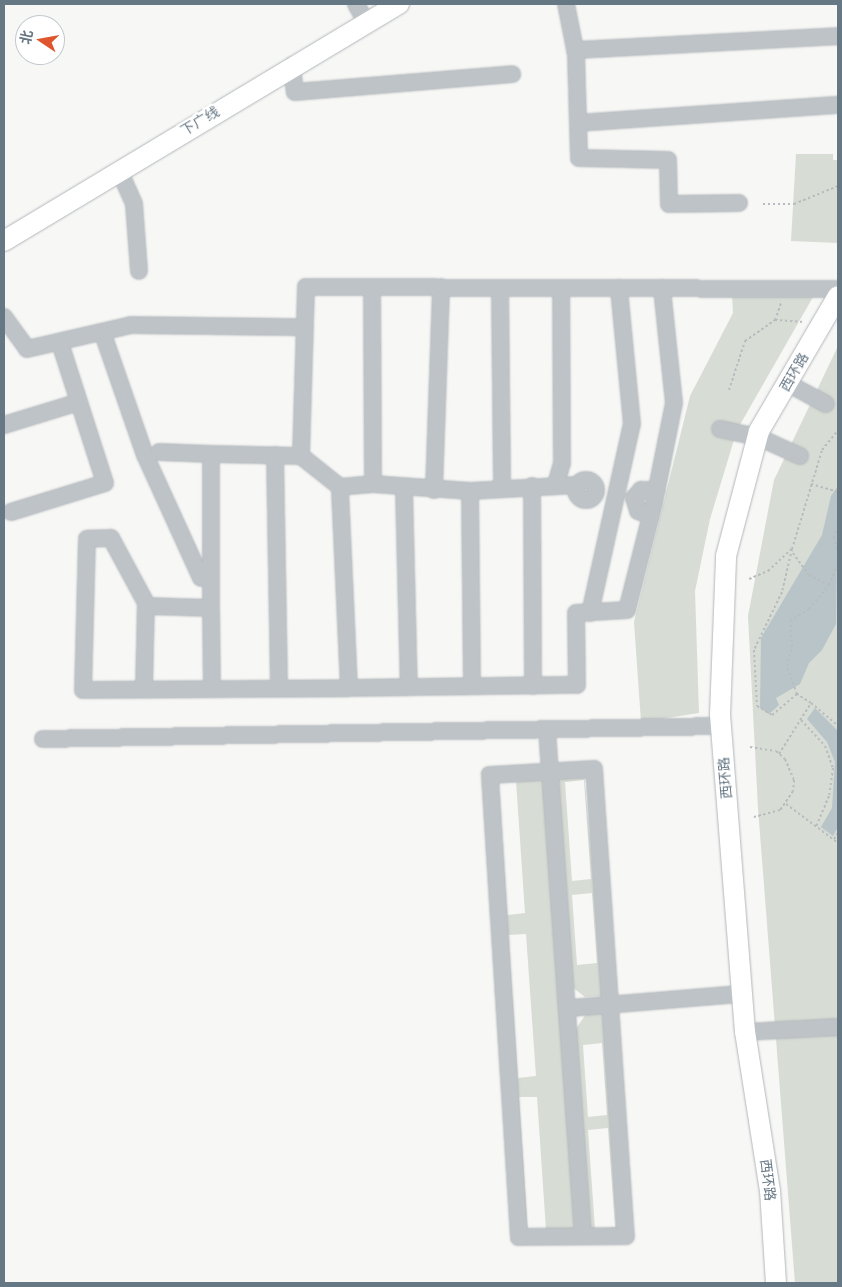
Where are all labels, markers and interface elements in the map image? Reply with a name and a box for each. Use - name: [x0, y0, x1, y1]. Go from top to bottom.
- north arrow: [15, 15, 65, 65]
- text: 北: [16, 28, 37, 46]
- street label: 下广线: [178, 103, 222, 139]
- street label: 西环路: [776, 350, 812, 394]
- street label: 西环路: [715, 756, 735, 800]
- street label: 西环路: [757, 1158, 779, 1202]

